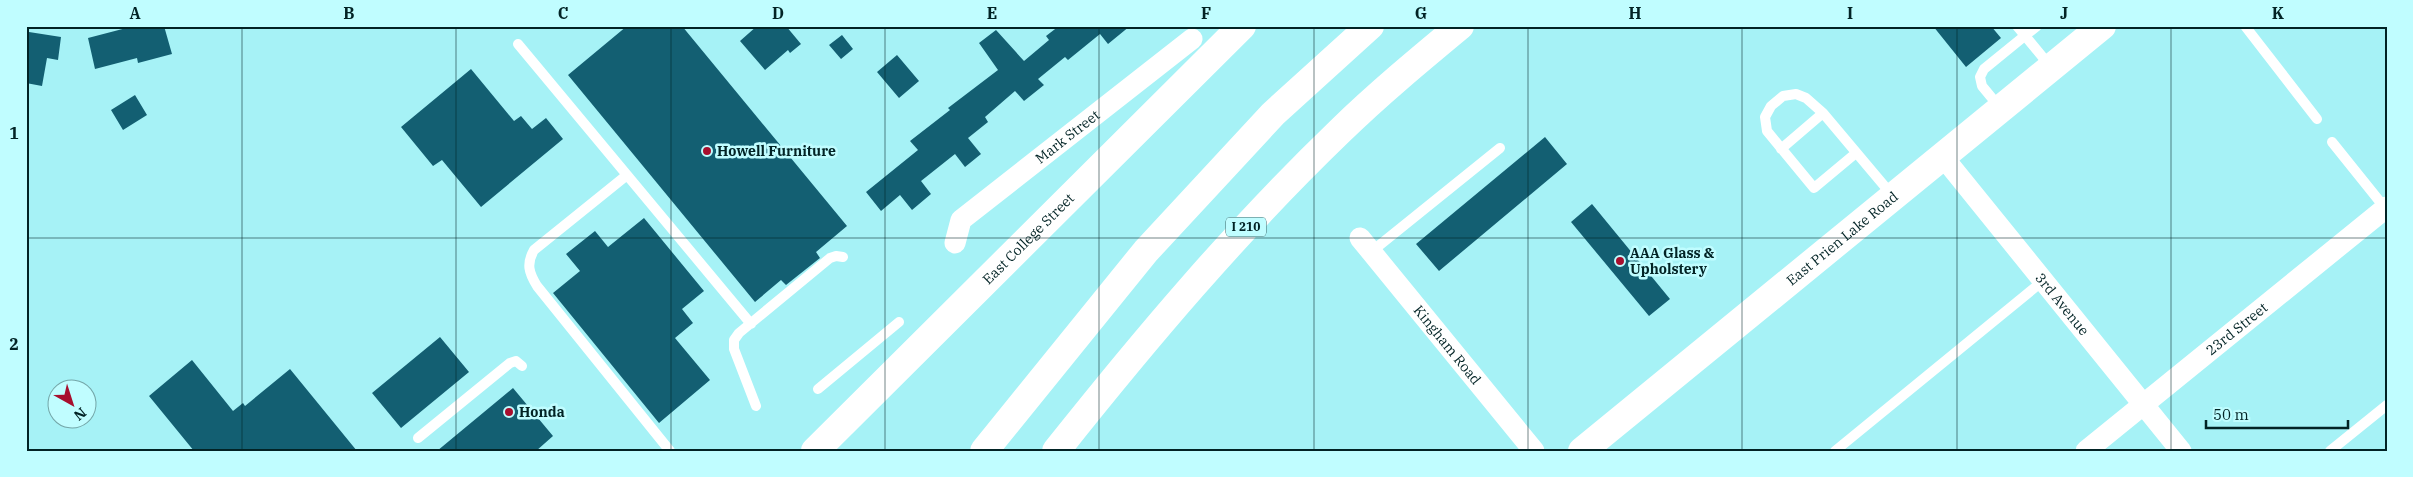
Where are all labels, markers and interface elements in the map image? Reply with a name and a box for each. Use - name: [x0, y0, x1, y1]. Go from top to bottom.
- text: A: [129, 3, 141, 23]
- text: B: [343, 3, 355, 23]
- text: C: [558, 3, 568, 23]
- text: D: [772, 3, 784, 23]
- text: E: [987, 3, 997, 23]
- text: F: [1201, 3, 1211, 23]
- text: G: [1415, 3, 1427, 23]
- text: H: [1629, 3, 1642, 23]
- text: I: [1847, 3, 1853, 23]
- text: J: [2060, 3, 2068, 23]
- text: K: [2272, 3, 2285, 23]
- street label: Mark Street: [1032, 106, 1103, 167]
- text: 1: [9, 123, 19, 143]
- place label: Howell Furniture: [717, 142, 836, 160]
- marker: Howell Furniture: [701, 145, 713, 157]
- street label: East Prien Lake Road: [1783, 187, 1902, 289]
- street label: East College Street: [979, 189, 1078, 288]
- road number: I 210: [1226, 218, 1266, 236]
- place label: AAA Glass & Upholstery: [1630, 244, 1715, 278]
- marker: AAA Glass & Upholstery: [1614, 255, 1626, 267]
- street label: 3rd Avenue: [2031, 269, 2093, 339]
- street label: 23rd Street: [2202, 298, 2271, 359]
- street label: Kingham Road: [1410, 301, 1485, 389]
- text: 2: [9, 334, 19, 354]
- north arrow: [48, 380, 98, 430]
- scale bar: [2206, 397, 2348, 429]
- place label: Honda: [519, 403, 565, 421]
- text: N: [70, 404, 90, 425]
- text: 50 m: [2213, 405, 2249, 424]
- marker: Honda: [503, 406, 515, 418]

